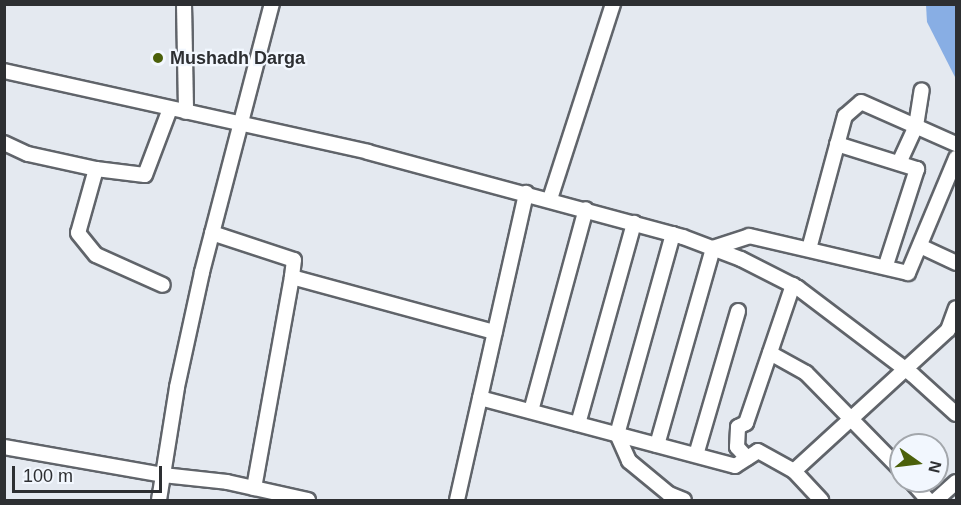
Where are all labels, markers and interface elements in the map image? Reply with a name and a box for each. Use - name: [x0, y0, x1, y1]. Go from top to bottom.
- place label: Mushadh Darga: [170, 47, 305, 69]
- marker: Mushadh Darga: [151, 51, 165, 65]
- north arrow: [889, 433, 949, 493]
- scale bar: [15, 454, 165, 492]
- text: N: [925, 459, 945, 475]
- text: 100 m: [23, 466, 73, 486]

